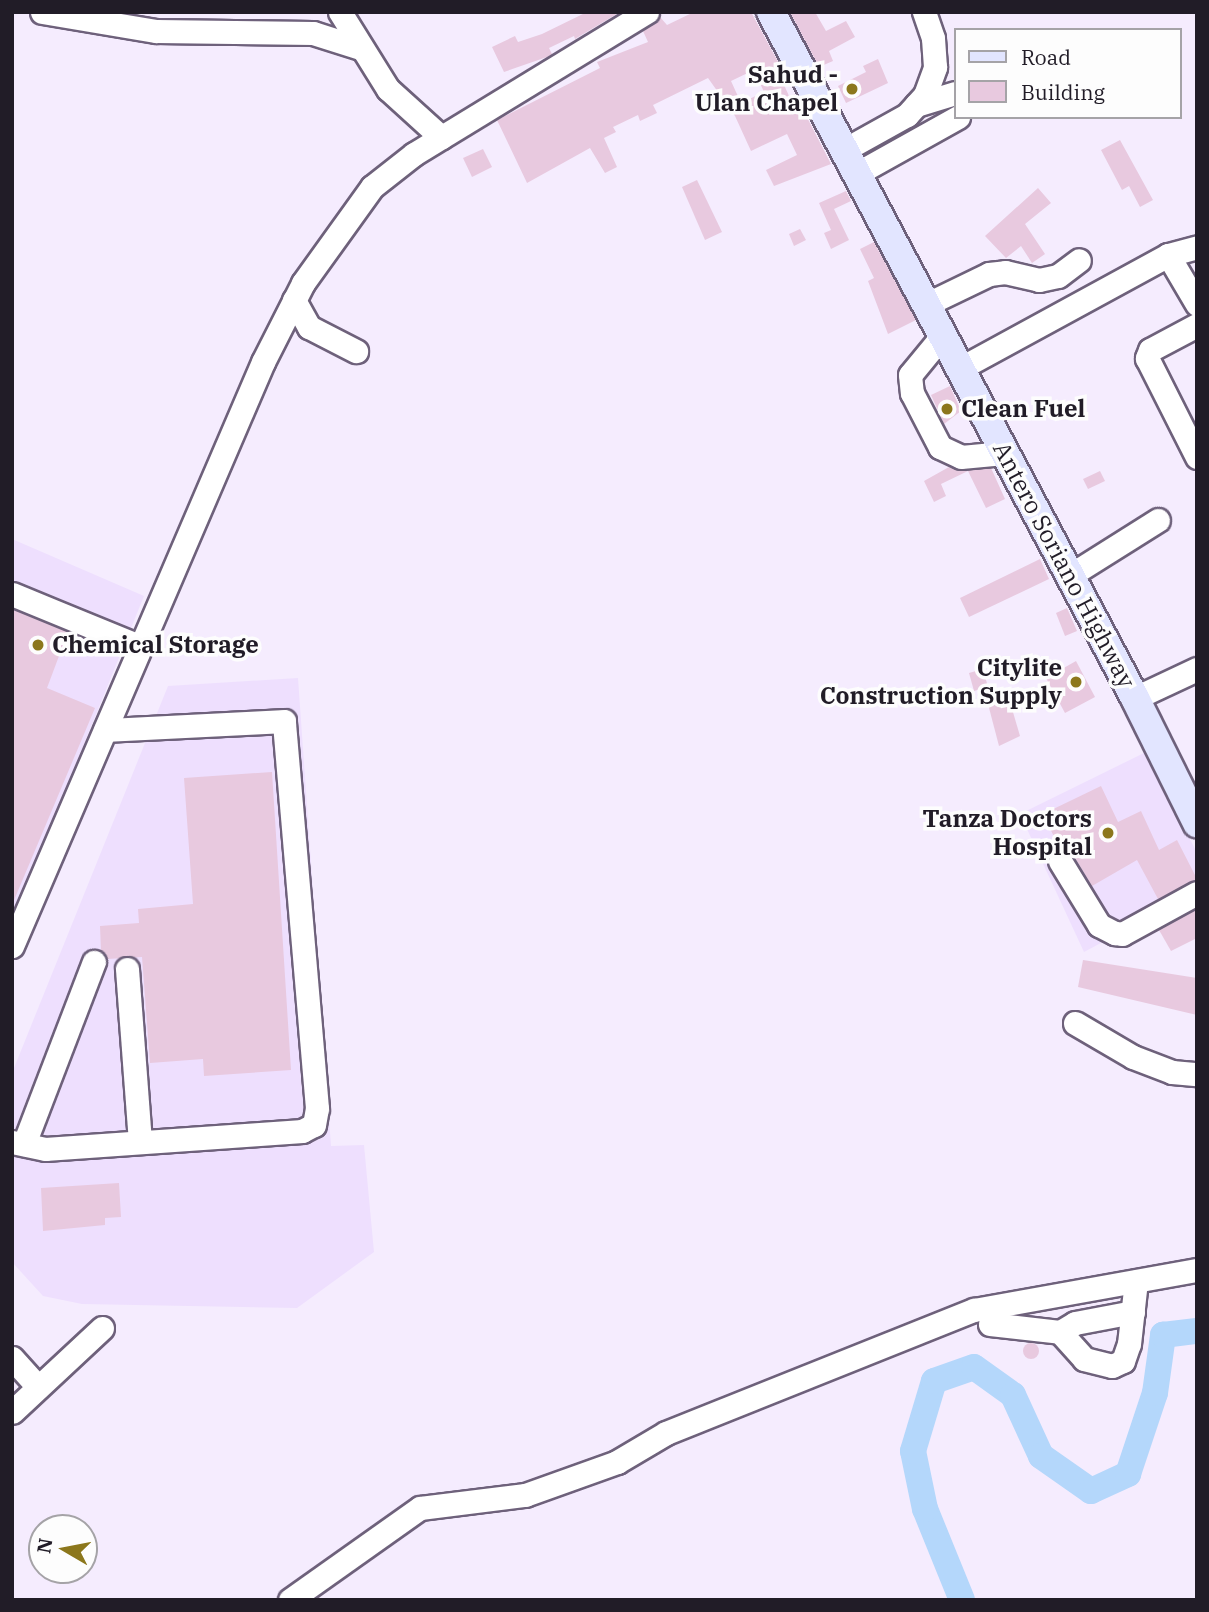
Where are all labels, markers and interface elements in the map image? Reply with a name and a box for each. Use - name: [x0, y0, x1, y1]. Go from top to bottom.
- legend: [954, 28, 1181, 119]
- text: Road: [1021, 43, 1071, 71]
- place label: Sahud - Ulan Chapel: [695, 61, 838, 117]
- text: Building: [1021, 78, 1105, 106]
- marker: Sahud - Ulan Chapel: [844, 81, 860, 97]
- place label: Clean Fuel: [961, 395, 1085, 423]
- marker: Clean Fuel: [939, 401, 955, 417]
- street label: Antero Soriano Highway: [987, 437, 1141, 693]
- place label: Chemical Storage: [52, 631, 259, 659]
- marker: Chemical Storage: [30, 637, 46, 653]
- place label: Citylite Construction Supply: [820, 654, 1062, 710]
- marker: Citylite Construction Supply: [1068, 674, 1084, 690]
- place label: Tanza Doctors Hospital: [923, 805, 1092, 861]
- marker: Tanza Doctors Hospital: [1098, 823, 1118, 843]
- north arrow: [28, 1514, 98, 1584]
- text: N: [31, 1536, 57, 1555]

